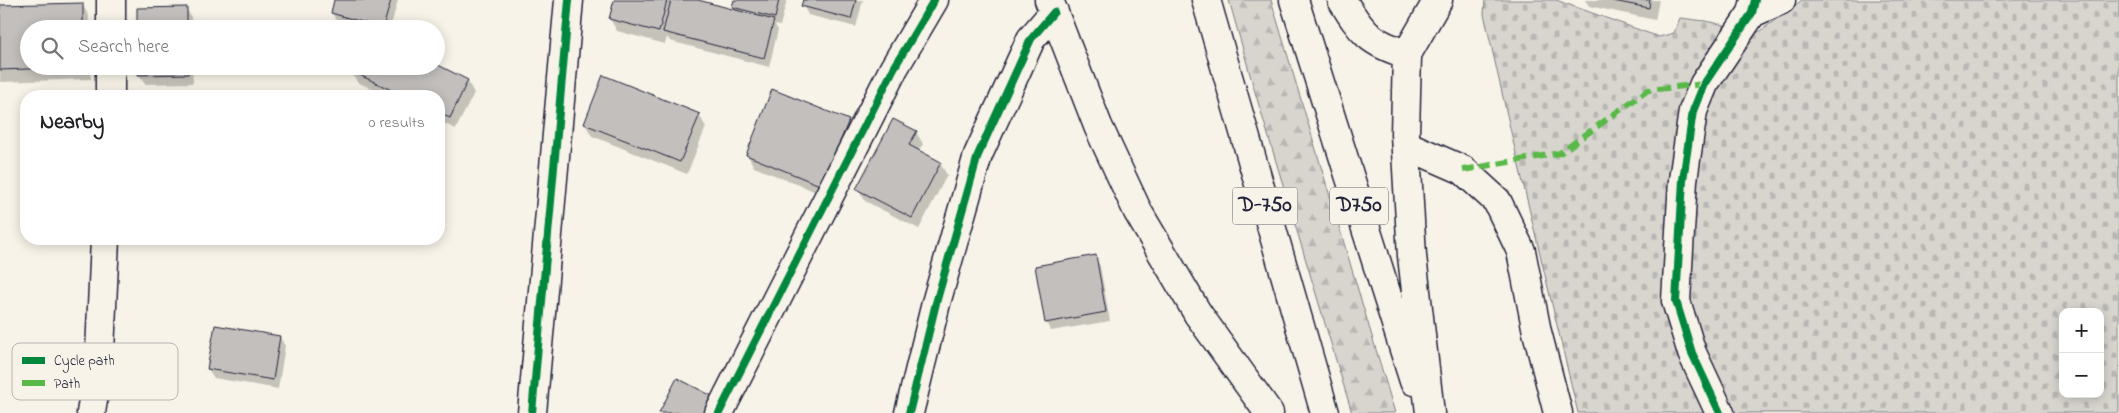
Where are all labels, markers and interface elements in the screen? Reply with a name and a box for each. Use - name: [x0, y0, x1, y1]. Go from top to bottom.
- search box: [20, 20, 445, 75]
- icon: search: [38, 34, 66, 62]
- text: Search here: [78, 34, 169, 61]
- text: Nearby: [40, 108, 104, 138]
- text: 0 results: [369, 111, 425, 135]
- road number: D-750: [1232, 188, 1298, 225]
- road number: D750: [1330, 188, 1388, 225]
- map controls: [2059, 308, 2104, 398]
- button: +: [2059, 308, 2104, 353]
- legend: [12, 343, 178, 400]
- text: Cycle path: [54, 351, 115, 373]
- button: −: [2059, 353, 2104, 398]
- text: Path: [54, 374, 80, 395]

